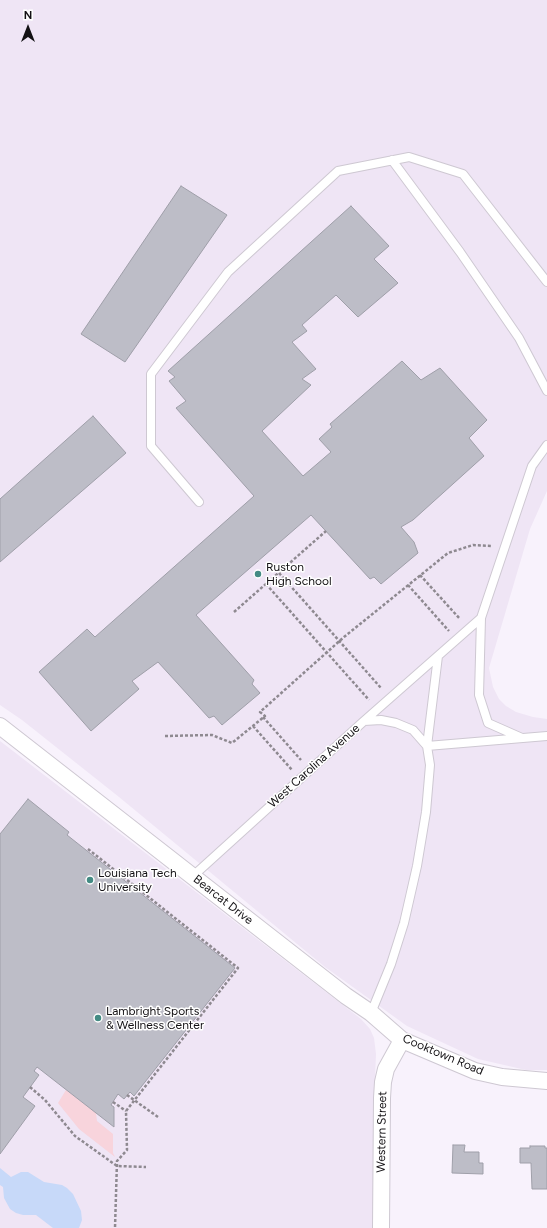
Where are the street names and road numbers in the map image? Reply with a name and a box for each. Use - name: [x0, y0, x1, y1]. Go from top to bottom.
- street label: West Carolina Avenue: [265, 721, 363, 811]
- street label: Bearcat Drive: [190, 872, 256, 928]
- street label: Cooktown Road: [400, 1031, 486, 1079]
- street label: Western Street: [374, 1091, 390, 1173]

